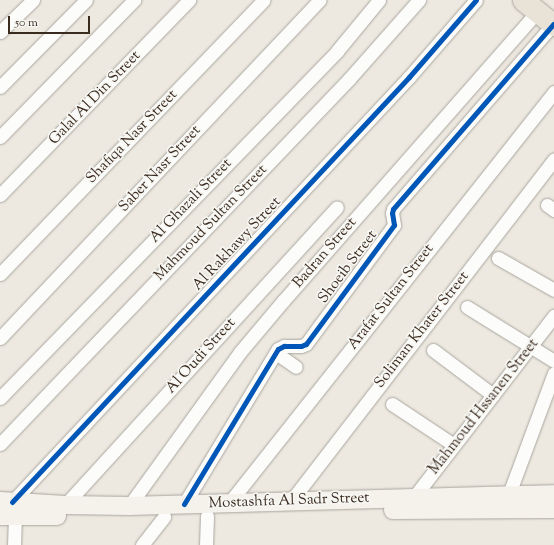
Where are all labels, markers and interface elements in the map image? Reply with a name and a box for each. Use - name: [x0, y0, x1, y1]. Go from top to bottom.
- scale bar: [10, 8, 92, 34]
- text: 50 m: [15, 14, 38, 32]
- street label: Galal Al Din Street: [45, 47, 145, 149]
- street label: Shafiqa Nasr Street: [83, 86, 181, 188]
- street label: Saber Nasr Street: [115, 122, 205, 216]
- street label: Al Ghazali Street: [146, 155, 236, 247]
- street label: Mahmoud Sultan Street: [151, 161, 271, 285]
- street label: Al Rakhawy Street: [189, 193, 285, 295]
- street label: Badran Street: [289, 214, 361, 292]
- street label: Shoeib Street: [315, 227, 381, 307]
- street label: Arafat Sultan Street: [344, 241, 438, 353]
- street label: Soliman Khater Street: [371, 268, 473, 392]
- street label: Al Oudi Street: [162, 314, 240, 398]
- street label: Mahmoud Hssanen Street: [425, 336, 543, 478]
- street label: Mostashfa Al Sadr Street: [208, 489, 370, 513]

